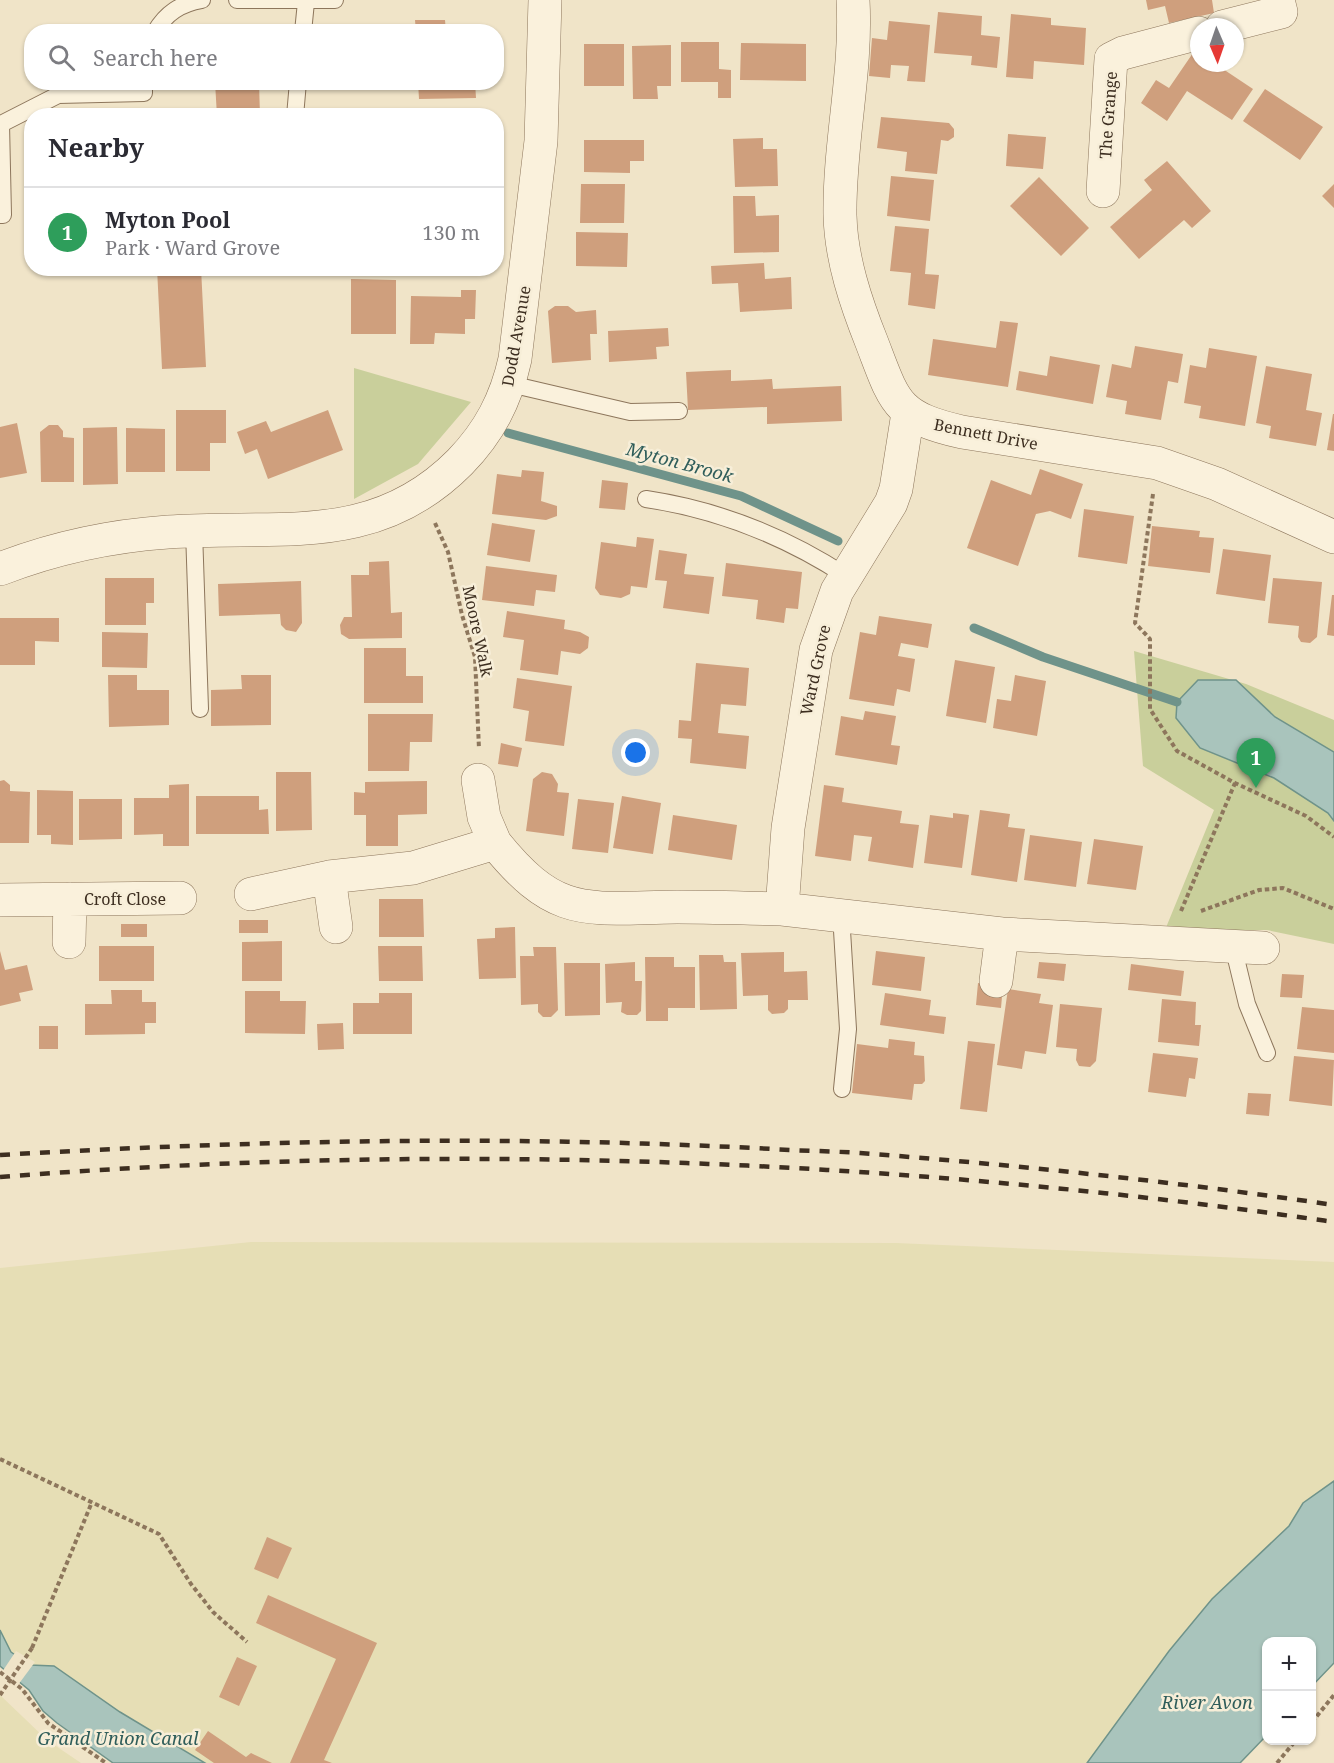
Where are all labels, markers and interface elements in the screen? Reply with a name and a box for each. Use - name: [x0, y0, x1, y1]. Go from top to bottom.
- north arrow: [1190, 18, 1244, 72]
- search box: [24, 24, 504, 90]
- icon: search: [45, 41, 78, 74]
- text: Search here: [93, 42, 218, 72]
- street label: The Grange: [1094, 70, 1122, 160]
- text: Nearby: [48, 129, 144, 165]
- text: Myton Pool: [105, 204, 230, 234]
- text: 1: [62, 219, 73, 246]
- text: 130 m: [422, 219, 480, 246]
- text: Park · Ward Grove: [105, 234, 280, 261]
- street label: Dodd Avenue: [496, 284, 536, 388]
- street label: Bennett Drive: [932, 413, 1040, 455]
- water label: Myton Brook: [623, 436, 737, 488]
- street label: Moore Walk: [458, 583, 499, 679]
- street label: Ward Grove: [795, 623, 835, 717]
- your location: [621, 738, 650, 767]
- pin: 1: [1236, 738, 1276, 788]
- street label: Croft Close: [84, 888, 166, 910]
- map controls: [1262, 1637, 1316, 1745]
- button: +: [1262, 1637, 1316, 1691]
- water label: River Avon: [1160, 1690, 1253, 1714]
- button: −: [1262, 1691, 1316, 1745]
- water label: Grand Union Canal: [38, 1726, 199, 1750]

